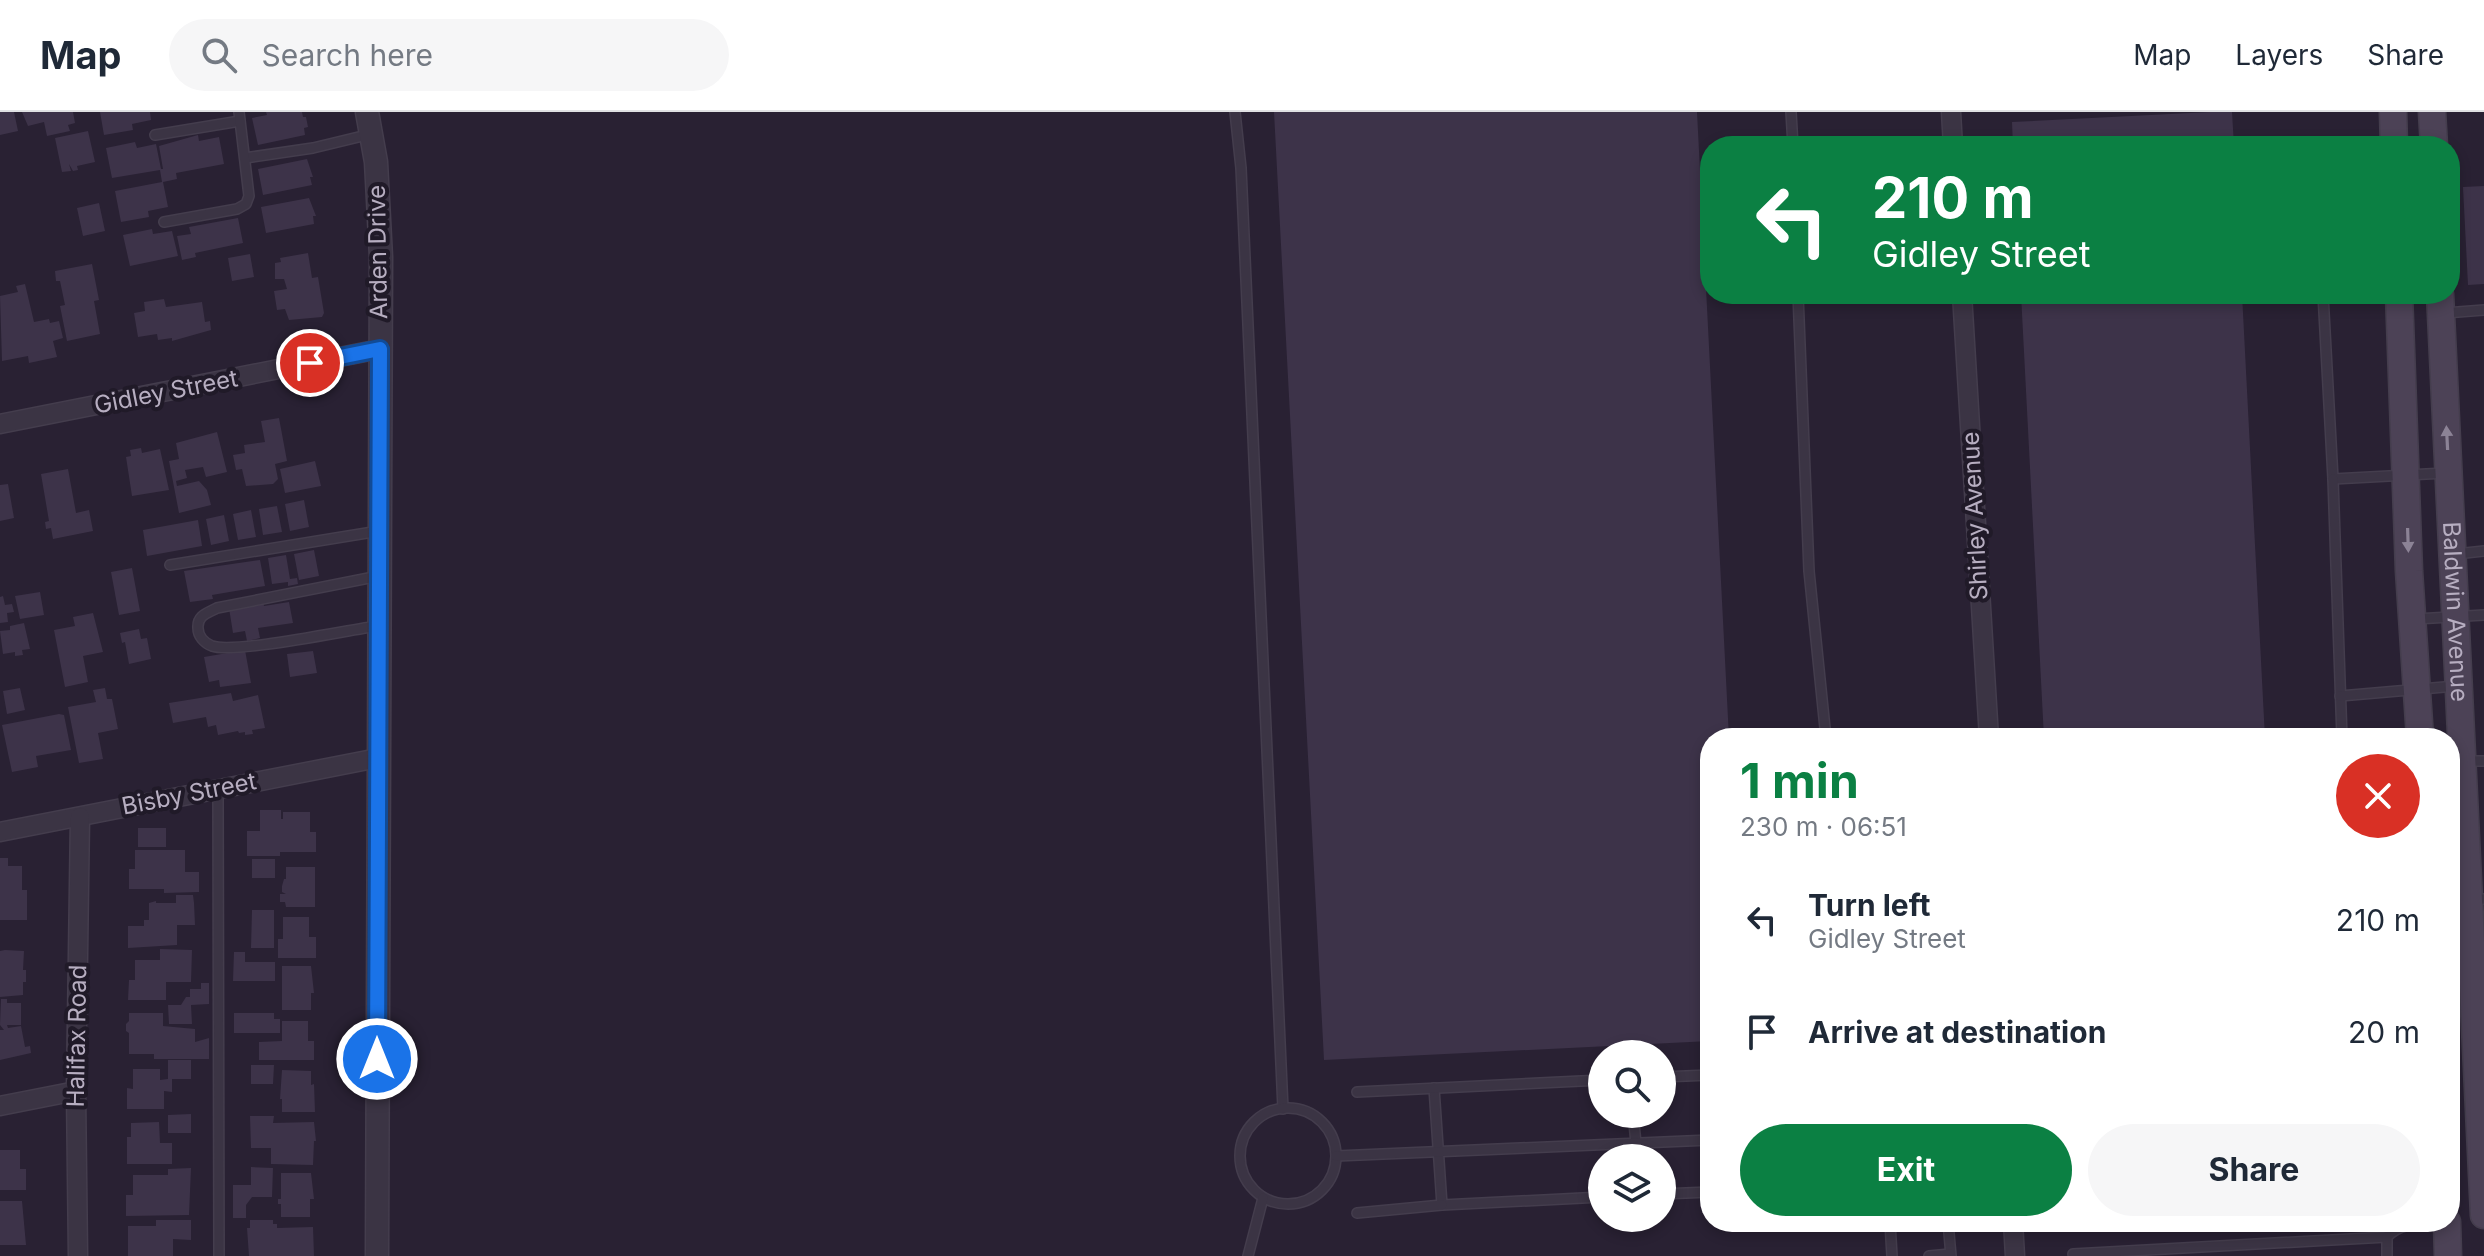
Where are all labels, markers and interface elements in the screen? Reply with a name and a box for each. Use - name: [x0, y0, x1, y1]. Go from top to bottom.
- search box: [169, 19, 729, 91]
- text: Map: [40, 32, 121, 78]
- icon: search: [197, 33, 241, 77]
- text: Search here: [261, 37, 433, 73]
- text: Map: [2133, 38, 2191, 72]
- text: Layers: [2235, 38, 2323, 72]
- text: Share: [2367, 38, 2444, 72]
- text: 210 m: [1872, 164, 2034, 232]
- icon: left: [1740, 168, 1844, 272]
- street label: Arden Drive: [362, 185, 393, 319]
- text: Gidley Street: [1872, 232, 2091, 276]
- pin: [276, 329, 344, 397]
- icon: arrive: [288, 341, 332, 385]
- street label: Gidley Street: [92, 363, 240, 420]
- one-way arrow: [2441, 425, 2454, 450]
- street label: Shirley Avenue: [1956, 431, 1993, 601]
- street label: Baldwin Avenue: [2437, 521, 2474, 702]
- one-way arrow: [2401, 528, 2414, 553]
- text: 1 min: [1740, 751, 1859, 810]
- button: close: [2336, 754, 2420, 838]
- street label: Bisby Street: [119, 766, 259, 821]
- text: 230 m · 06:51: [1740, 811, 1907, 842]
- text: Turn left: [1808, 887, 1930, 923]
- icon: left: [1740, 898, 1784, 942]
- text: 210 m: [2336, 902, 2420, 938]
- text: Gidley Street: [1808, 923, 1966, 954]
- street label: Halifax Road: [61, 964, 92, 1108]
- icon: arrive: [1740, 1010, 1784, 1054]
- text: Arrive at destination: [1808, 1014, 2106, 1050]
- text: 20 m: [2348, 1014, 2420, 1050]
- position arrow: [335, 1017, 419, 1101]
- map controls: [1588, 1040, 1676, 1232]
- button: search: [1588, 1040, 1676, 1128]
- button: Exit: [1740, 1124, 2072, 1216]
- button: Share: [2088, 1124, 2420, 1216]
- button: layers: [1588, 1144, 1676, 1232]

